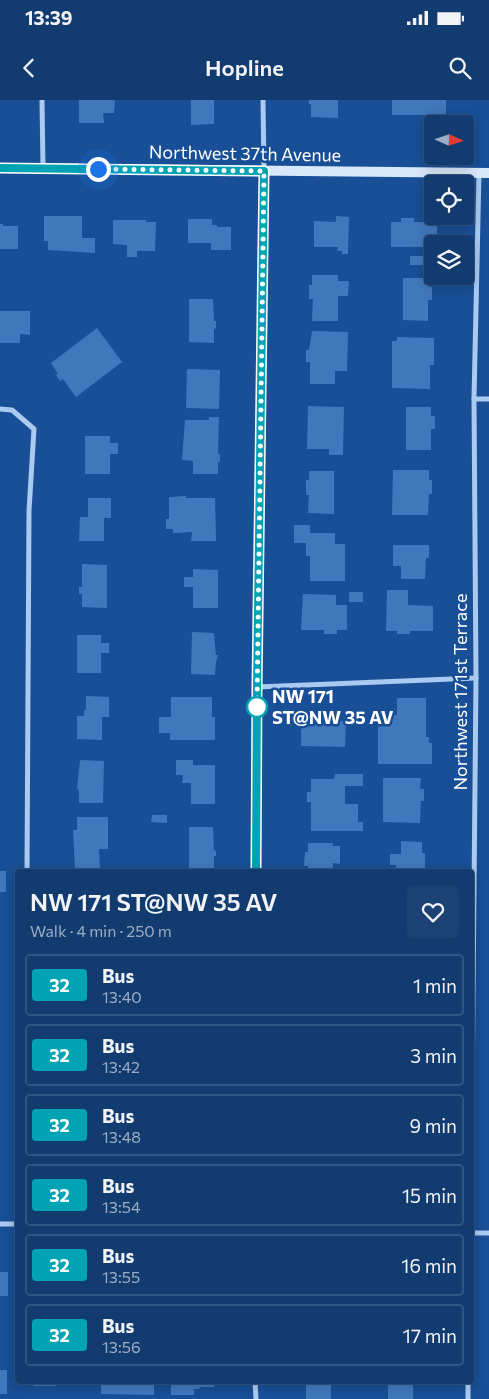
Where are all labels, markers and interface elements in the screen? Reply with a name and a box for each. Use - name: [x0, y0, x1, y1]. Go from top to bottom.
- text: 13:39: [25, 6, 72, 29]
- icon: back: [15, 54, 43, 82]
- text: Hopline: [205, 54, 284, 81]
- icon: search: [446, 54, 474, 82]
- north arrow: [424, 115, 474, 165]
- map controls: [424, 115, 474, 285]
- street label: Northwest 37th Avenue: [149, 140, 341, 166]
- your location: [86, 157, 111, 182]
- button: locate: [424, 175, 474, 225]
- button: layers: [424, 235, 474, 285]
- street label: Northwest 171st Terrace: [449, 593, 471, 791]
- place label: NW 171 ST@NW 35 AV: [272, 685, 394, 728]
- marker: NW 171 ST@NW 35 AV: [246, 696, 268, 718]
- button: heart: [407, 886, 459, 938]
- text: NW 171 ST@NW 35 AV: [30, 887, 277, 916]
- text: Walk · 4 min · 250 m: [30, 921, 172, 940]
- text: Bus: [102, 964, 134, 987]
- text: 32: [49, 974, 70, 996]
- text: 1 min: [413, 974, 457, 997]
- text: 13:40: [102, 987, 142, 1006]
- text: Bus: [102, 1034, 134, 1057]
- text: 32: [49, 1044, 70, 1066]
- text: 3 min: [410, 1044, 457, 1067]
- text: 13:42: [102, 1057, 140, 1076]
- text: Bus: [102, 1104, 134, 1127]
- text: 32: [49, 1114, 70, 1136]
- text: 9 min: [409, 1114, 457, 1137]
- text: 13:48: [102, 1127, 141, 1146]
- text: Bus: [102, 1174, 134, 1197]
- text: 32: [49, 1184, 70, 1206]
- text: 15 min: [402, 1184, 457, 1207]
- text: 13:54: [102, 1197, 141, 1216]
- text: Bus: [102, 1244, 134, 1267]
- text: 32: [49, 1254, 70, 1276]
- text: 16 min: [401, 1254, 457, 1277]
- text: 13:55: [102, 1267, 140, 1286]
- text: Bus: [102, 1314, 134, 1337]
- text: 32: [49, 1324, 70, 1346]
- text: 17 min: [403, 1324, 457, 1347]
- text: 13:56: [102, 1337, 141, 1356]

